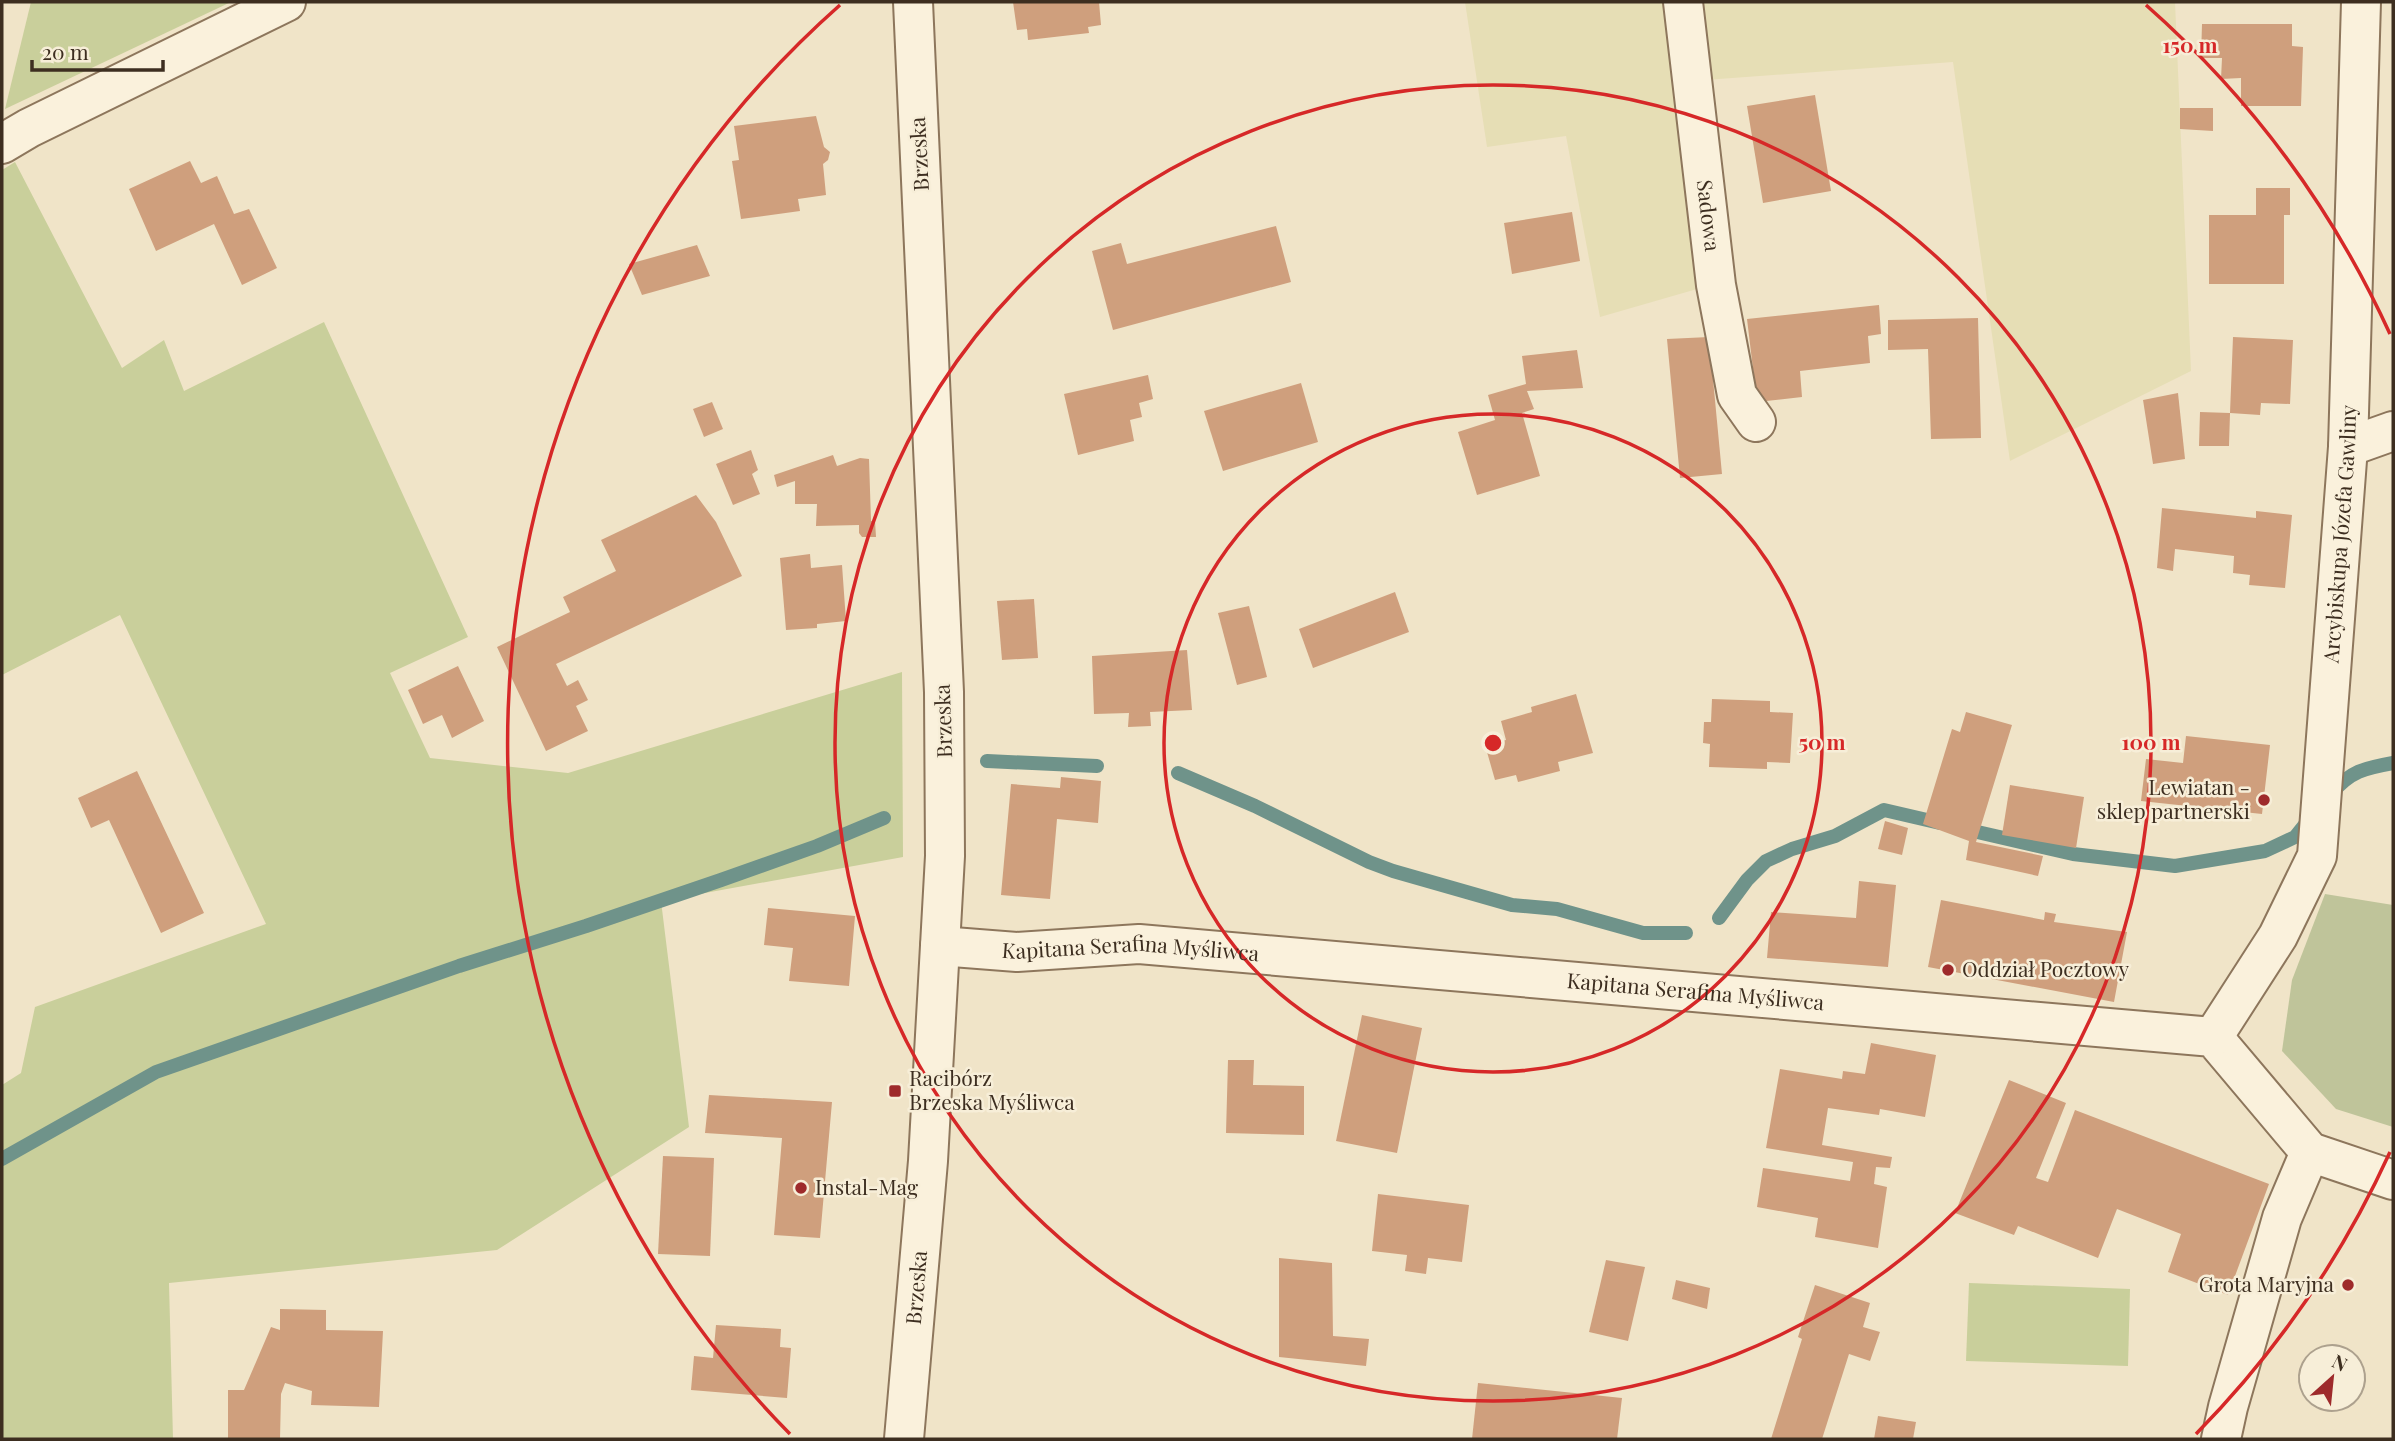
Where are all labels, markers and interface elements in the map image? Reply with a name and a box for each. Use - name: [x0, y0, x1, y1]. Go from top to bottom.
- scale bar: [32, 28, 163, 72]
- text: 150 m: [2163, 30, 2217, 58]
- text: 20 m: [42, 37, 89, 65]
- street label: Brzeska: [902, 116, 934, 192]
- street label: Sadowa: [1692, 178, 1728, 253]
- street label: Arcybiskupa Józefa Gawliny: [2316, 404, 2361, 665]
- street label: Brzeska: [927, 683, 957, 759]
- text: 50 m: [1798, 727, 1846, 755]
- text: 100 m: [2121, 727, 2181, 755]
- centre of rings: [1481, 731, 1505, 755]
- place label: Lewiatan - sklep partnerski: [2097, 772, 2250, 824]
- marker: Lewiatan - sklep partnerski: [2256, 792, 2272, 808]
- street label: Kapitana Serafina Myśliwca: [1001, 928, 1261, 966]
- place label: Oddział Pocztowy: [1962, 954, 2130, 982]
- marker: Oddział Pocztowy: [1940, 962, 1956, 978]
- street label: Kapitana Serafina Myśliwca: [1566, 965, 1826, 1015]
- place label: Racibórz Brzeska Myśliwca: [909, 1063, 1075, 1115]
- marker: Racibórz Brzeska Myśliwca: [887, 1083, 903, 1099]
- place label: Instal-Mag: [815, 1172, 918, 1200]
- marker: Instal-Mag: [793, 1180, 809, 1196]
- street label: Brzeska: [898, 1249, 932, 1326]
- place label: Grota Maryjna: [2199, 1269, 2335, 1297]
- marker: Grota Maryjna: [2340, 1277, 2356, 1293]
- north arrow: [2297, 1343, 2367, 1413]
- text: N: [2328, 1347, 2352, 1377]

